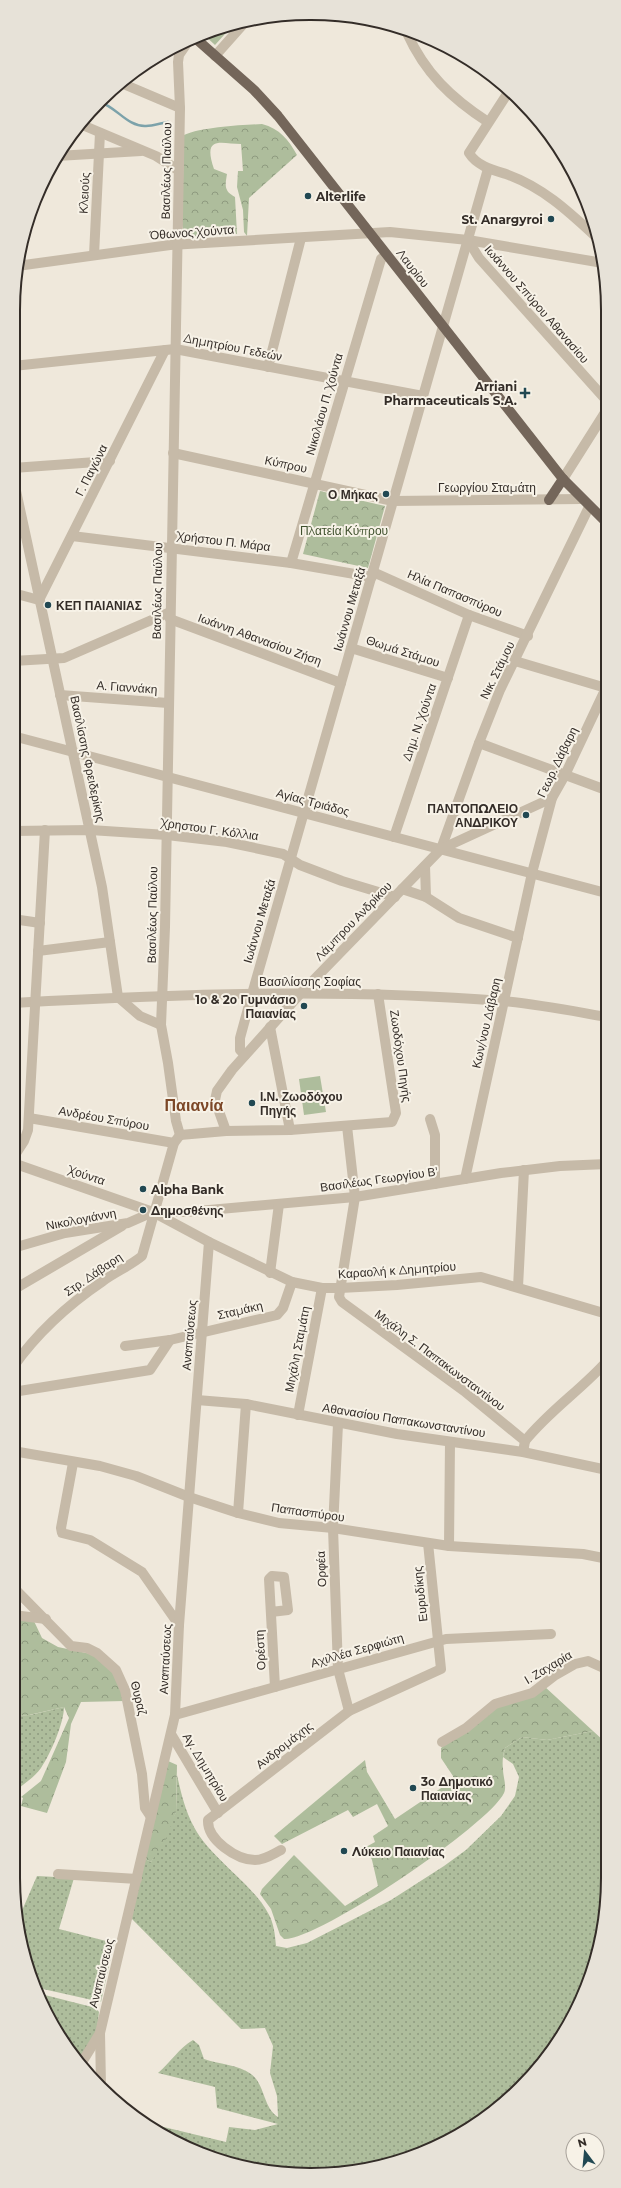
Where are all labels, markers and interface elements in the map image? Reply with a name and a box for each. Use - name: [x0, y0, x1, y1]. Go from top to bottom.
- street label: Βασιλέως Παύλου: [158, 122, 174, 220]
- street label: Κλειούς: [75, 172, 93, 214]
- place label: Alterlife: [315, 189, 366, 204]
- marker: Alterlife: [303, 191, 313, 201]
- place label: St. Anargyroi: [461, 212, 543, 227]
- marker: St. Anargyroi: [546, 214, 556, 224]
- street label: Όθωνος Χούντα: [148, 222, 235, 242]
- street label: Ιωάννου Σπύρου Αθανασίου: [482, 242, 592, 366]
- street label: Λαυρίου: [393, 246, 433, 290]
- street label: Δημητρίου Γεδεών: [182, 330, 284, 364]
- street label: Νικολάου Π. Χούντα: [302, 351, 346, 457]
- place label: Arriani Pharmaceuticals S.A.: [384, 379, 517, 408]
- marker: Arriani Pharmaceuticals S.A.: [520, 388, 530, 398]
- street label: Γ. Παγώνα: [72, 442, 110, 498]
- street label: Κύπρου: [263, 452, 309, 476]
- street label: Γεωργίου Σταμάτη: [438, 480, 536, 495]
- place label: Ο Μήκας: [328, 487, 378, 502]
- marker: Ο Μήκας: [381, 489, 391, 499]
- park label: Πλατεία Κύπρου: [300, 523, 388, 538]
- street label: Χρήστου Π. Μάρα: [175, 528, 271, 554]
- street label: Βασιλέως Παύλου: [149, 542, 165, 640]
- street label: Ιωάννου Μεταξά: [330, 565, 368, 653]
- street label: Ηλία Παπασπύρου: [405, 566, 505, 620]
- place label: ΚΕΠ ΠΑΙΑΝΙΑΣ: [56, 598, 142, 613]
- marker: ΚΕΠ ΠΑΙΑΝΙΑΣ: [43, 600, 53, 610]
- street label: Ιωάννη Αθανασίου Ζήση: [196, 610, 324, 668]
- street label: Θωμά Στάμου: [364, 632, 442, 670]
- street label: Νικ. Στάμου: [477, 639, 517, 701]
- street label: Α. Γιαννάκη: [96, 677, 158, 697]
- street label: Δημ. Ν. Χούντα: [399, 681, 439, 763]
- street label: Βασιλίσσης Φρειδερίκης: [67, 694, 109, 824]
- street label: Γεωρ. Δάβαρη: [533, 724, 581, 800]
- street label: Αγίας Τριάδος: [275, 785, 351, 819]
- place label: ΠΑΝΤΟΠΩΛΕΙΟ ΑΝΔΡΙΚΟΥ: [427, 801, 518, 830]
- marker: ΠΑΝΤΟΠΩΛΕΙΟ ΑΝΔΡΙΚΟΥ: [521, 810, 531, 820]
- street label: Χρηστου Γ. Κόλλια: [158, 814, 260, 843]
- street label: Βασιλέως Παύλου: [144, 866, 160, 964]
- street label: Ιωάννου Μεταξά: [240, 877, 278, 965]
- street label: Λάμπρου Ανδρίκου: [311, 878, 395, 964]
- street label: Βασιλίσσης Σοφίας: [259, 974, 361, 989]
- street label: Κων/νου Δάβαρη: [468, 976, 504, 1070]
- place label: 1ο & 2ο Γυμνάσιο Παιανίας: [195, 992, 296, 1021]
- marker: 1ο & 2ο Γυμνάσιο Παιανίας: [299, 1001, 309, 1011]
- street label: Ζωοδόχου Πηγής: [387, 1009, 415, 1103]
- place label: Ι.Ν. Ζωοδόχου Πηγής: [260, 1089, 343, 1118]
- district label: Παιανία: [165, 1096, 224, 1115]
- marker: Ι.Ν. Ζωοδόχου Πηγής: [247, 1098, 257, 1108]
- street label: Ανδρέου Σπύρου: [58, 1103, 150, 1133]
- street label: Χούντα: [65, 1161, 107, 1188]
- street label: Βασιλέως Γεωργίου Β': [319, 1163, 439, 1195]
- place label: Alpha Bank: [150, 1182, 224, 1197]
- marker: Alpha Bank: [138, 1184, 148, 1194]
- place label: Δημοσθένης: [150, 1203, 224, 1218]
- street label: Νικολογιάννη: [45, 1205, 117, 1233]
- marker: Δημοσθένης: [138, 1205, 148, 1215]
- street label: Στρ. Δάβαρη: [61, 1249, 125, 1299]
- street label: Καραολή κ Δημητρίου: [337, 1258, 457, 1282]
- street label: Σταμάκη: [216, 1298, 264, 1322]
- street label: Αναπαύσεως: [178, 1299, 200, 1371]
- street label: Μιχάλη Σταμάτη: [281, 1305, 313, 1393]
- street label: Μιχάλη Σ. Παπακωνσταντίνου: [372, 1306, 508, 1414]
- street label: Αθανασίου Παπακωνσταντίνου: [321, 1400, 487, 1440]
- street label: Παπασπύρου: [270, 1499, 346, 1525]
- street label: Ορφέα: [313, 1551, 329, 1587]
- street label: Ευρυδίκης: [410, 1565, 430, 1623]
- street label: Αναπαύσεως: [156, 1623, 174, 1695]
- street label: Ορέστη: [251, 1629, 269, 1671]
- street label: Αχιλλέα Σερφιώτη: [309, 1630, 405, 1670]
- street label: Ι. Ζαχαρία: [521, 1647, 575, 1687]
- street label: Θυραζ: [127, 1679, 151, 1717]
- street label: Ανδρομάχης: [253, 1718, 316, 1772]
- street label: Αγ. Δημητρίου: [180, 1730, 232, 1804]
- place label: 3ο Δημοτικό Παιανίας: [420, 1774, 493, 1803]
- marker: 3ο Δημοτικό Παιανίας: [408, 1783, 418, 1793]
- place label: Λύκειο Παιανίας: [351, 1844, 445, 1859]
- marker: Λύκειο Παιανίας: [339, 1846, 349, 1856]
- street label: Αναπαύσεως: [85, 1937, 117, 2009]
- north arrow: [565, 2132, 605, 2172]
- text: N: [576, 2134, 588, 2150]

